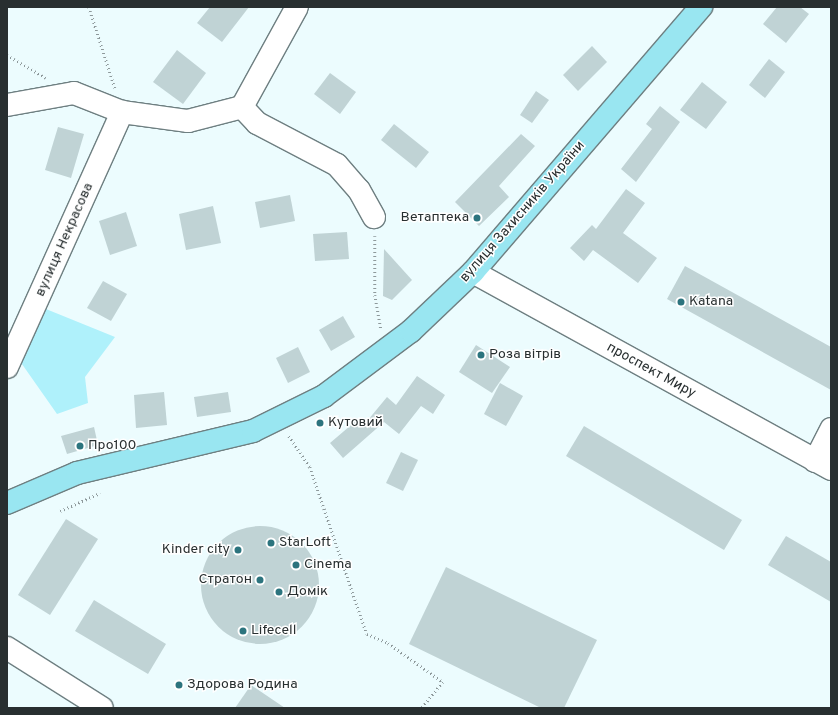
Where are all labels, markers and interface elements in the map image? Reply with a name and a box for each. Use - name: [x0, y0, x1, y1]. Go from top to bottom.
- street label: вулиця Захисників України: [457, 138, 589, 286]
- street label: вулиця Некрасова: [32, 181, 98, 299]
- place label: Ветаптека: [401, 210, 469, 226]
- marker: Ветаптека: [472, 213, 482, 223]
- place label: Katana: [689, 294, 733, 310]
- marker: Katana: [676, 297, 686, 307]
- street label: проспект Миру: [603, 340, 699, 402]
- place label: Роза вітрів: [489, 347, 561, 363]
- marker: Роза вітрів: [476, 350, 486, 360]
- place label: Кутовий: [328, 415, 383, 431]
- marker: Кутовий: [315, 418, 325, 428]
- place label: Про100: [88, 438, 137, 454]
- marker: Про100: [75, 441, 85, 451]
- place label: StarLoft: [279, 535, 331, 551]
- marker: StarLoft: [266, 538, 276, 548]
- place label: Kinder city: [162, 542, 230, 558]
- marker: Kinder city: [233, 545, 243, 555]
- place label: Cinema: [304, 557, 352, 573]
- marker: Cinema: [291, 560, 301, 570]
- place label: Стратон: [199, 572, 252, 588]
- marker: Стратон: [255, 575, 265, 585]
- place label: Домік: [287, 584, 328, 600]
- marker: Домік: [274, 587, 284, 597]
- place label: Lifecell: [251, 623, 296, 639]
- marker: Lifecell: [238, 626, 248, 636]
- place label: Здорова Родина: [187, 677, 298, 693]
- marker: Здорова Родина: [174, 680, 184, 690]

